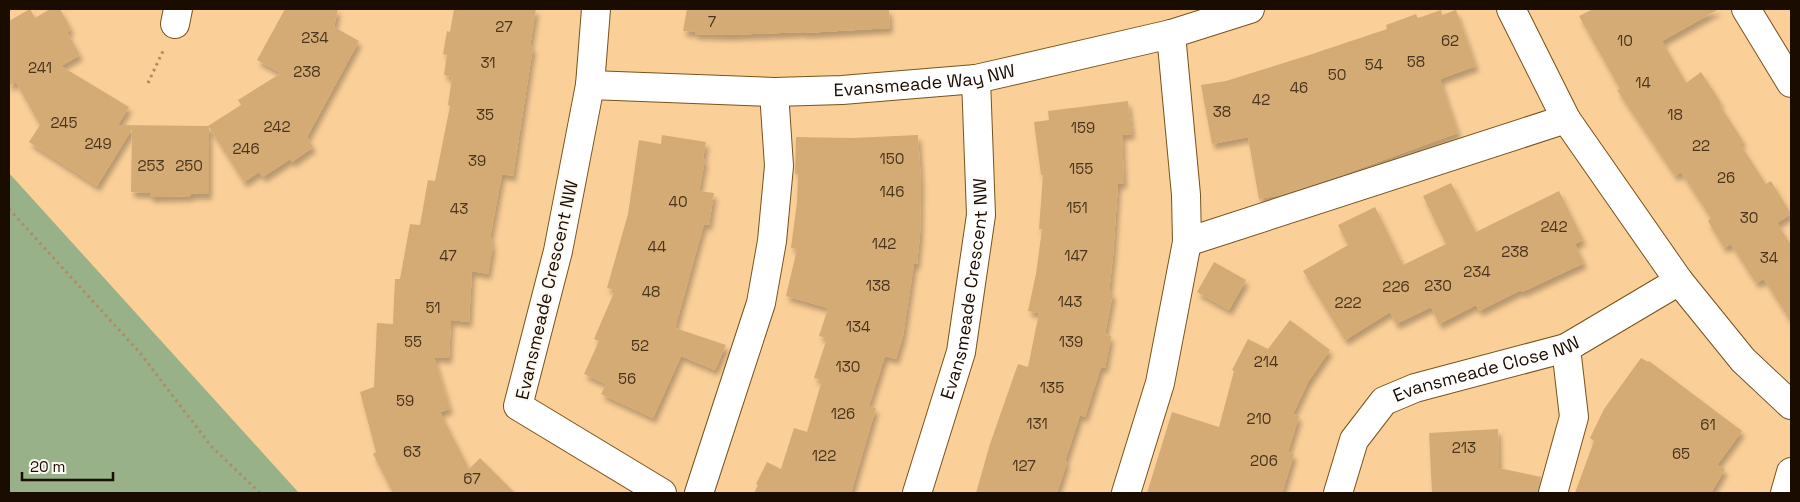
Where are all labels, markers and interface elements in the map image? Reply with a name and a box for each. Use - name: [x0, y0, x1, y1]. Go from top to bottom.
- house number: 7: [708, 12, 716, 31]
- house number: 27: [495, 17, 513, 36]
- house number: 234: [301, 28, 329, 47]
- house number: 62: [1441, 31, 1459, 50]
- house number: 10: [1617, 31, 1633, 50]
- house number: 58: [1407, 52, 1425, 71]
- house number: 31: [480, 53, 496, 72]
- house number: 54: [1365, 55, 1383, 74]
- house number: 241: [28, 58, 52, 77]
- street label: Evansmeade Way NW: [833, 58, 1017, 101]
- house number: 238: [293, 62, 321, 81]
- house number: 50: [1328, 65, 1346, 84]
- house number: 14: [1635, 73, 1651, 92]
- house number: 46: [1290, 78, 1308, 97]
- house number: 42: [1252, 90, 1270, 109]
- house number: 38: [1213, 102, 1231, 121]
- house number: 35: [476, 105, 494, 124]
- house number: 18: [1667, 105, 1683, 124]
- house number: 245: [51, 113, 77, 132]
- house number: 242: [263, 117, 291, 136]
- house number: 159: [1071, 118, 1095, 137]
- house number: 249: [84, 134, 112, 153]
- house number: 22: [1692, 136, 1710, 155]
- house number: 246: [232, 139, 260, 158]
- house number: 150: [880, 149, 904, 168]
- house number: 39: [468, 151, 486, 170]
- house number: 253: [137, 156, 165, 175]
- house number: 250: [175, 156, 203, 175]
- house number: 155: [1069, 159, 1093, 178]
- house number: 26: [1717, 168, 1735, 187]
- street label: Evansmeade Crescent NW: [935, 177, 992, 402]
- street label: Evansmeade Crescent NW: [510, 178, 583, 402]
- house number: 146: [880, 182, 904, 201]
- house number: 40: [669, 192, 688, 211]
- house number: 151: [1066, 198, 1088, 217]
- house number: 43: [450, 199, 468, 218]
- house number: 30: [1740, 208, 1758, 227]
- house number: 242: [1540, 217, 1568, 236]
- house number: 142: [872, 234, 896, 253]
- house number: 44: [648, 237, 666, 256]
- house number: 238: [1501, 242, 1529, 261]
- house number: 47: [439, 246, 457, 265]
- house number: 147: [1064, 246, 1088, 265]
- house number: 34: [1760, 248, 1778, 267]
- house number: 234: [1463, 262, 1491, 281]
- house number: 138: [866, 276, 890, 295]
- house number: 230: [1424, 276, 1452, 295]
- house number: 226: [1382, 277, 1410, 296]
- house number: 48: [642, 282, 660, 301]
- house number: 143: [1058, 292, 1082, 311]
- house number: 222: [1334, 293, 1362, 312]
- house number: 51: [425, 298, 441, 317]
- house number: 134: [846, 317, 870, 336]
- street label: Evansmeade Close NW: [1389, 330, 1584, 407]
- house number: 55: [404, 332, 422, 351]
- house number: 139: [1059, 332, 1083, 351]
- house number: 52: [631, 336, 649, 355]
- house number: 214: [1254, 352, 1278, 371]
- house number: 130: [836, 357, 860, 376]
- house number: 56: [618, 369, 636, 388]
- house number: 135: [1040, 378, 1064, 397]
- house number: 59: [396, 391, 414, 410]
- house number: 126: [831, 404, 855, 423]
- house number: 210: [1247, 409, 1271, 428]
- house number: 131: [1026, 414, 1048, 433]
- house number: 61: [1700, 415, 1716, 434]
- house number: 213: [1452, 438, 1476, 457]
- house number: 63: [403, 442, 421, 461]
- house number: 65: [1672, 444, 1690, 463]
- house number: 122: [812, 446, 836, 465]
- scale bar: [22, 450, 114, 482]
- house number: 206: [1250, 451, 1278, 470]
- house number: 127: [1012, 456, 1036, 475]
- text: 20 m: [30, 457, 65, 476]
- house number: 67: [463, 469, 481, 488]

